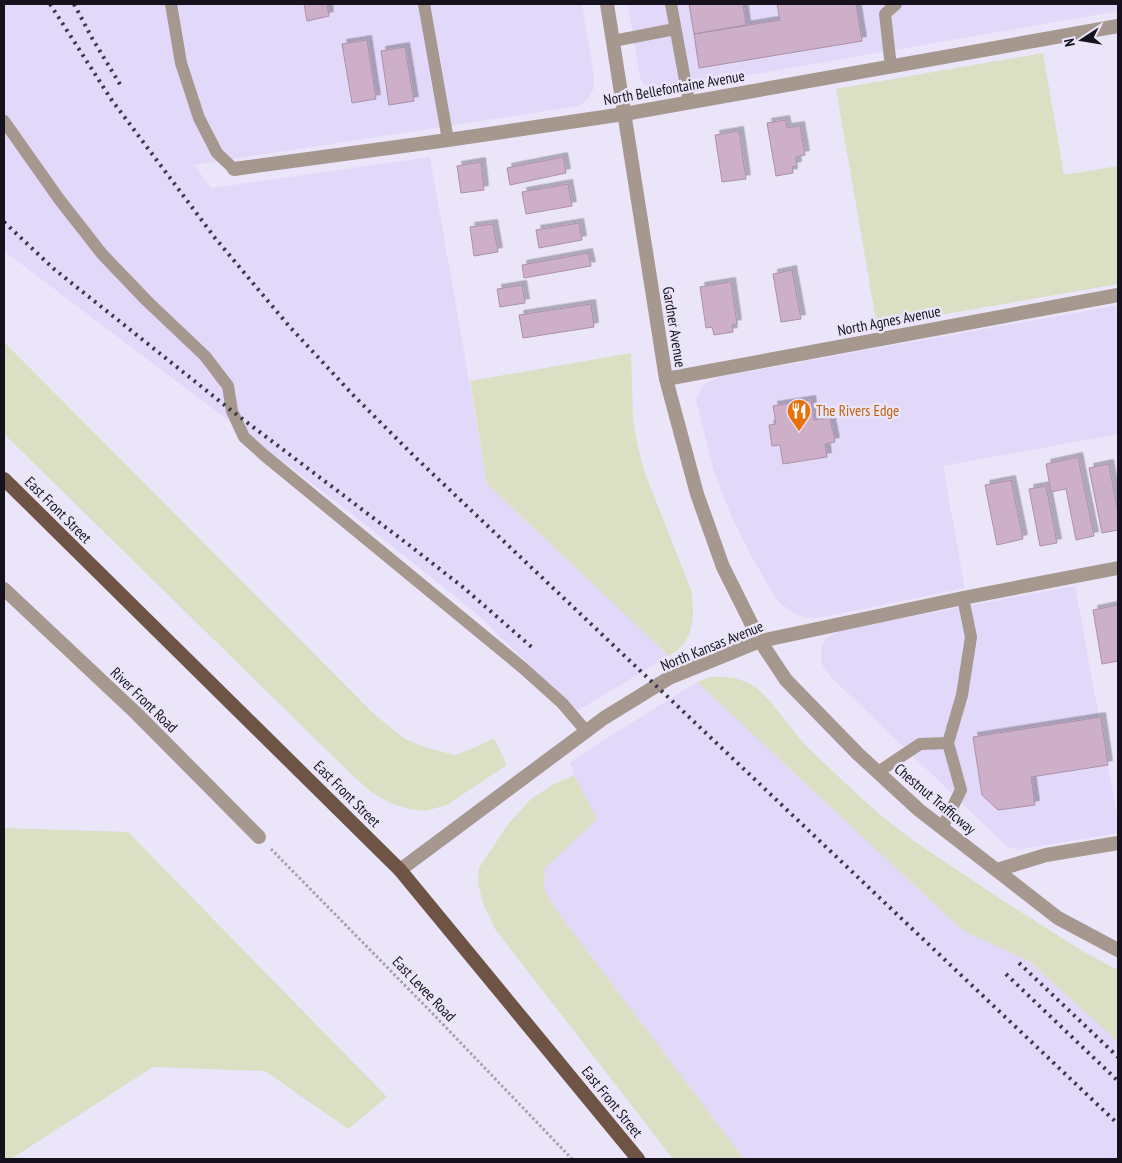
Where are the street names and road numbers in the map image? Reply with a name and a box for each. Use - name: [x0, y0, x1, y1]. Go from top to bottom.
- street label: North Bellefontaine Avenue: [602, 66, 746, 109]
- street label: Gardner Avenue: [659, 285, 690, 369]
- street label: North Agnes Avenue: [836, 301, 942, 340]
- street label: East Front Street: [21, 472, 96, 547]
- street label: North Kansas Avenue: [658, 616, 766, 675]
- street label: River Front Road: [107, 663, 182, 736]
- street label: East Front Street: [310, 756, 385, 831]
- street label: Chestnut Trafficway: [891, 759, 980, 838]
- street label: East Levee Road: [389, 952, 460, 1025]
- street label: East Front Street: [578, 1062, 647, 1141]

